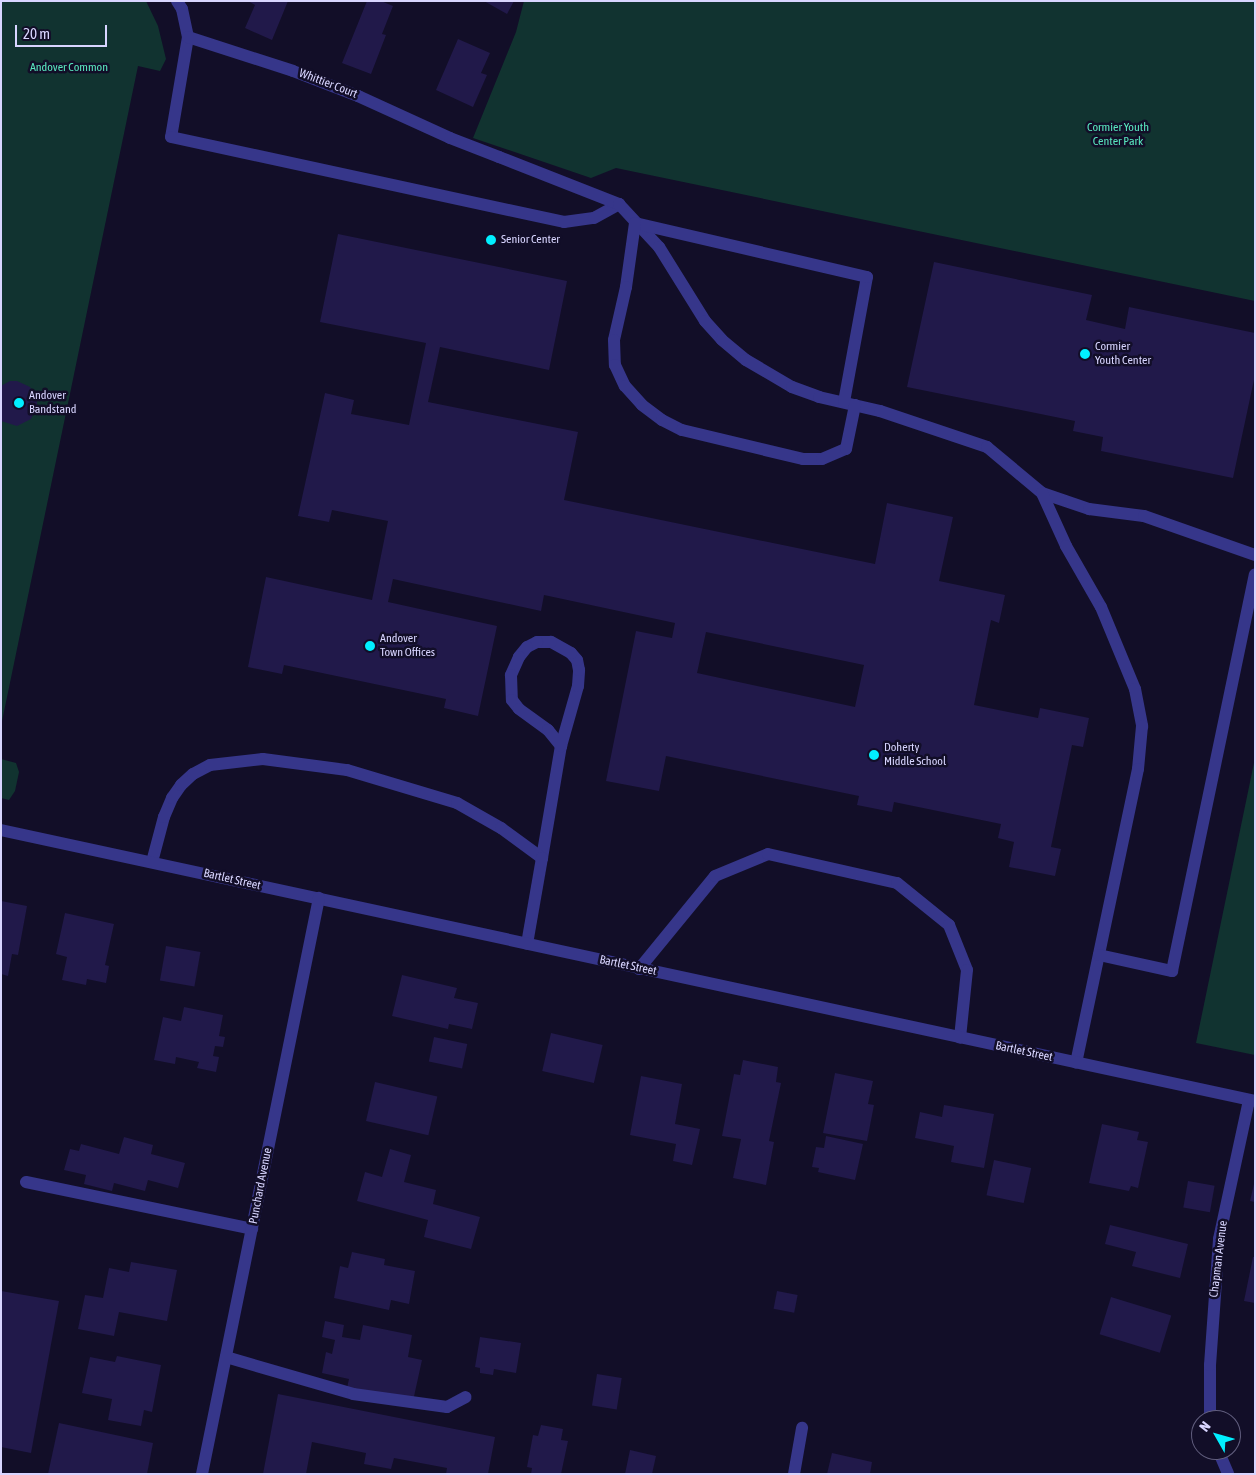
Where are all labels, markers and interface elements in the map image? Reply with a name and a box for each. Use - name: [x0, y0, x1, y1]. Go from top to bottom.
- scale bar: [18, 15, 110, 47]
- text: 20 m: [23, 25, 50, 42]
- park label: Andover Common: [30, 61, 108, 75]
- street label: Whittier Court: [297, 66, 359, 102]
- park label: Cormier Youth Center Park: [1087, 121, 1149, 149]
- place label: Senior Center: [501, 233, 560, 247]
- marker: Senior Center: [485, 234, 497, 246]
- place label: Cormier Youth Center: [1095, 340, 1151, 368]
- marker: Cormier Youth Center: [1079, 348, 1091, 360]
- place label: Andover Bandstand: [29, 389, 77, 417]
- marker: Andover Bandstand: [13, 397, 25, 409]
- place label: Andover Town Offices: [380, 632, 435, 660]
- marker: Andover Town Offices: [364, 640, 376, 652]
- place label: Doherty Middle School: [884, 741, 946, 769]
- marker: Doherty Middle School: [868, 749, 880, 761]
- street label: Bartlet Street: [202, 866, 262, 894]
- street label: Bartlet Street: [598, 953, 658, 979]
- street label: Bartlet Street: [994, 1039, 1054, 1065]
- street label: Punchard Avenue: [247, 1147, 275, 1225]
- street label: Chapman Avenue: [1207, 1220, 1231, 1298]
- north arrow: [1191, 1410, 1241, 1460]
- text: N: [1196, 1418, 1214, 1435]

